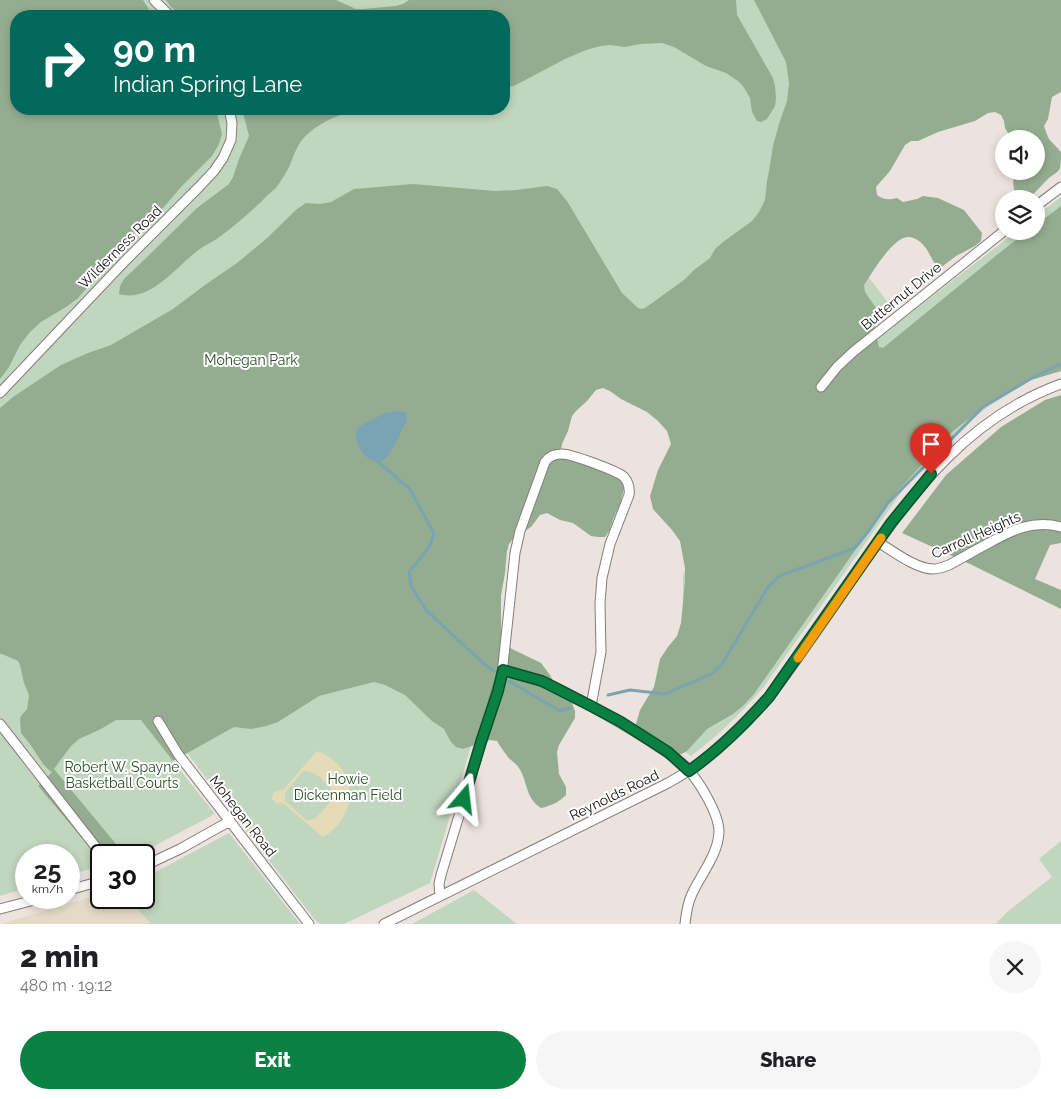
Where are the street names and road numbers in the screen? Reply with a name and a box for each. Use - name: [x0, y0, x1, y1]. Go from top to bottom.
- street label: Wilderness Road: [75, 202, 165, 292]
- street label: Butternut Drive: [858, 259, 944, 333]
- street label: Carroll Heights: [929, 508, 1023, 562]
- street label: Reynolds Road: [567, 766, 661, 824]
- street label: Mohegan Road: [206, 772, 280, 860]

